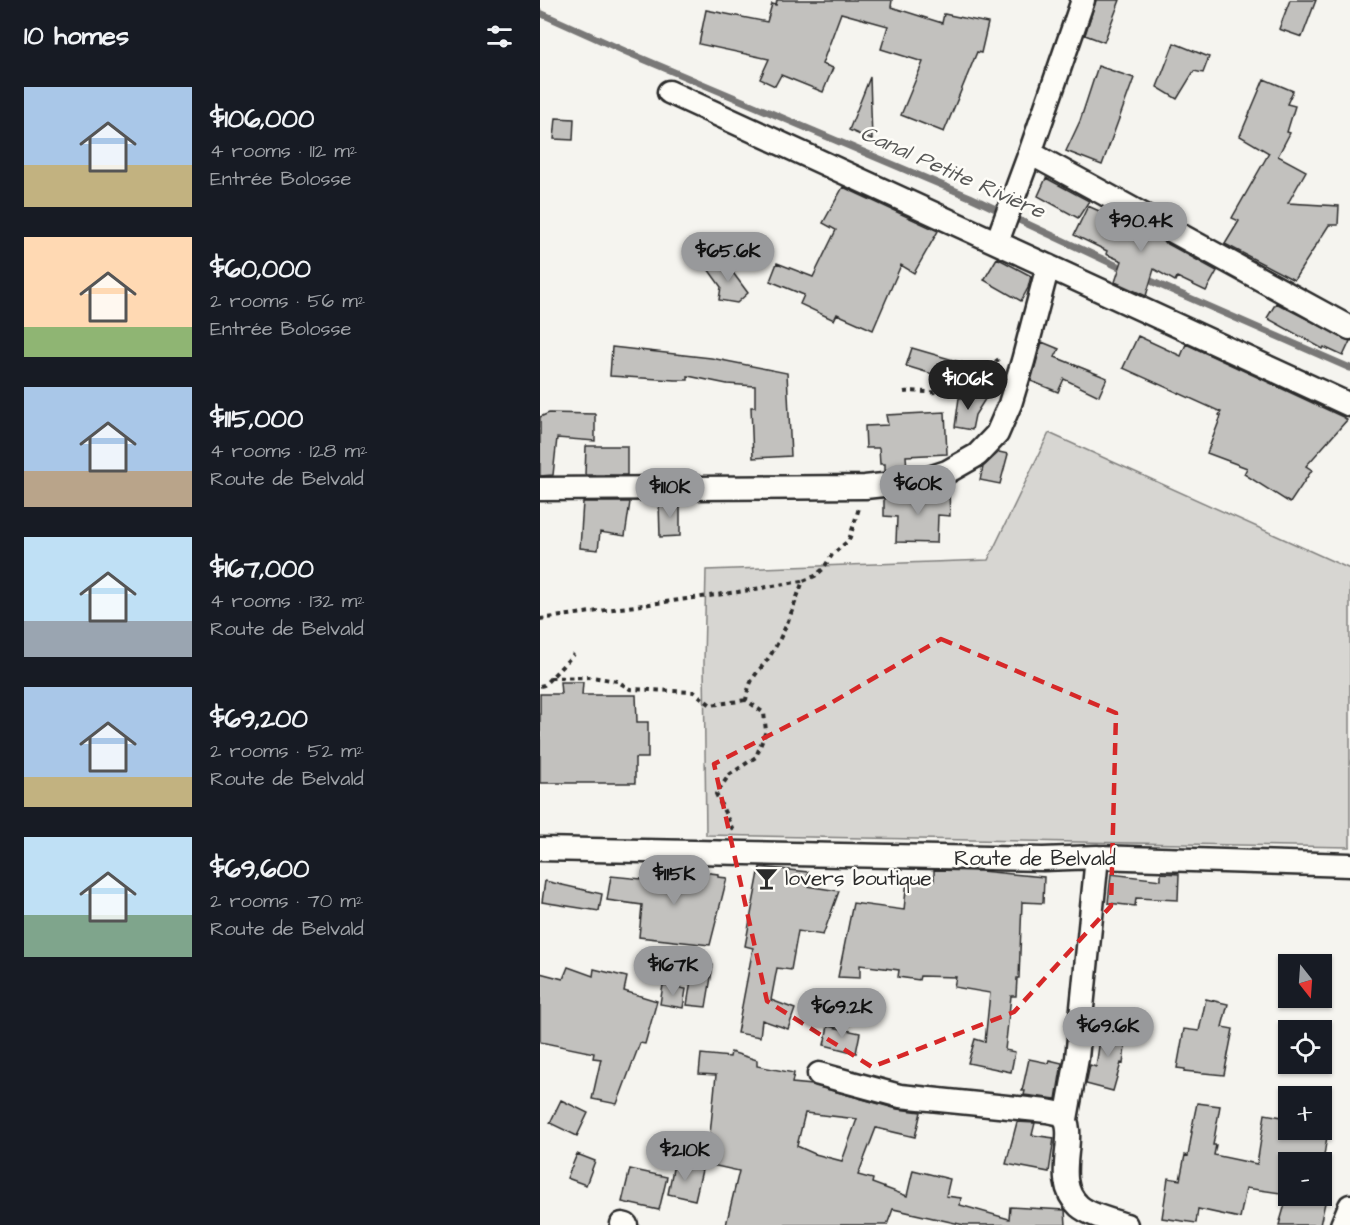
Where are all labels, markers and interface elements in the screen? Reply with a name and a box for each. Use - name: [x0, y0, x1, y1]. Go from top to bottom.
- text: 10 homes: [24, 18, 129, 54]
- icon: filters: [483, 20, 516, 53]
- text: $106,000: [210, 101, 314, 137]
- icon: home: [72, 111, 144, 183]
- water label: Canal Petite Rivière: [855, 118, 1050, 227]
- text: 4 rooms · 112 m²: [210, 137, 357, 165]
- text: Entrée Bolosse: [210, 165, 351, 193]
- pin: $90.4K: [1092, 202, 1190, 253]
- text: $90.4K: [1109, 207, 1173, 235]
- pin: $65.6K: [679, 232, 777, 283]
- text: $65.6K: [695, 237, 761, 265]
- text: $60,000: [210, 251, 311, 287]
- icon: home: [72, 261, 144, 333]
- text: 2 rooms · 56 m²: [210, 287, 365, 315]
- text: Entrée Bolosse: [210, 315, 351, 343]
- pin: $106K: [926, 360, 1010, 411]
- text: $106K: [943, 365, 993, 393]
- text: $115,000: [210, 401, 303, 437]
- icon: home: [72, 411, 144, 483]
- text: 4 rooms · 128 m²: [210, 437, 368, 465]
- text: Route de Belvald: [210, 465, 364, 493]
- pin: $60K: [882, 465, 954, 516]
- pin: $110K: [628, 468, 712, 519]
- text: $60K: [894, 470, 942, 498]
- text: $110K: [650, 473, 690, 501]
- text: $167,000: [210, 551, 314, 587]
- icon: home: [72, 561, 144, 633]
- text: 4 rooms · 132 m²: [210, 587, 365, 615]
- text: Route de Belvald: [210, 615, 364, 643]
- text: $69,200: [210, 701, 308, 737]
- icon: home: [72, 711, 144, 783]
- text: 2 rooms · 52 m²: [210, 737, 364, 765]
- text: Route de Belvald: [210, 765, 364, 793]
- street label: Route de Belvald: [954, 844, 1116, 873]
- text: $69,600: [210, 851, 309, 887]
- pin: $115K: [632, 855, 716, 906]
- text: $115K: [653, 860, 695, 888]
- icon: home: [72, 861, 144, 933]
- place label: lovers boutique: [785, 864, 932, 893]
- bar icon: lovers boutique: [754, 865, 780, 891]
- text: 2 rooms · 70 m²: [210, 887, 363, 915]
- text: Route de Belvald: [210, 915, 364, 943]
- pin: $167K: [631, 946, 715, 997]
- text: $167K: [648, 951, 698, 979]
- north arrow: [1278, 954, 1332, 1008]
- map controls: [1278, 954, 1332, 1206]
- pin: $69.2K: [793, 988, 891, 1039]
- text: $69.2K: [811, 993, 873, 1021]
- pin: $69.6K: [1059, 1007, 1157, 1058]
- text: $69.6K: [1077, 1012, 1139, 1040]
- button: locate: [1278, 1020, 1332, 1074]
- button: +: [1278, 1086, 1332, 1140]
- pin: $210K: [643, 1131, 727, 1182]
- text: $210K: [660, 1136, 710, 1164]
- button: −: [1278, 1152, 1332, 1206]

